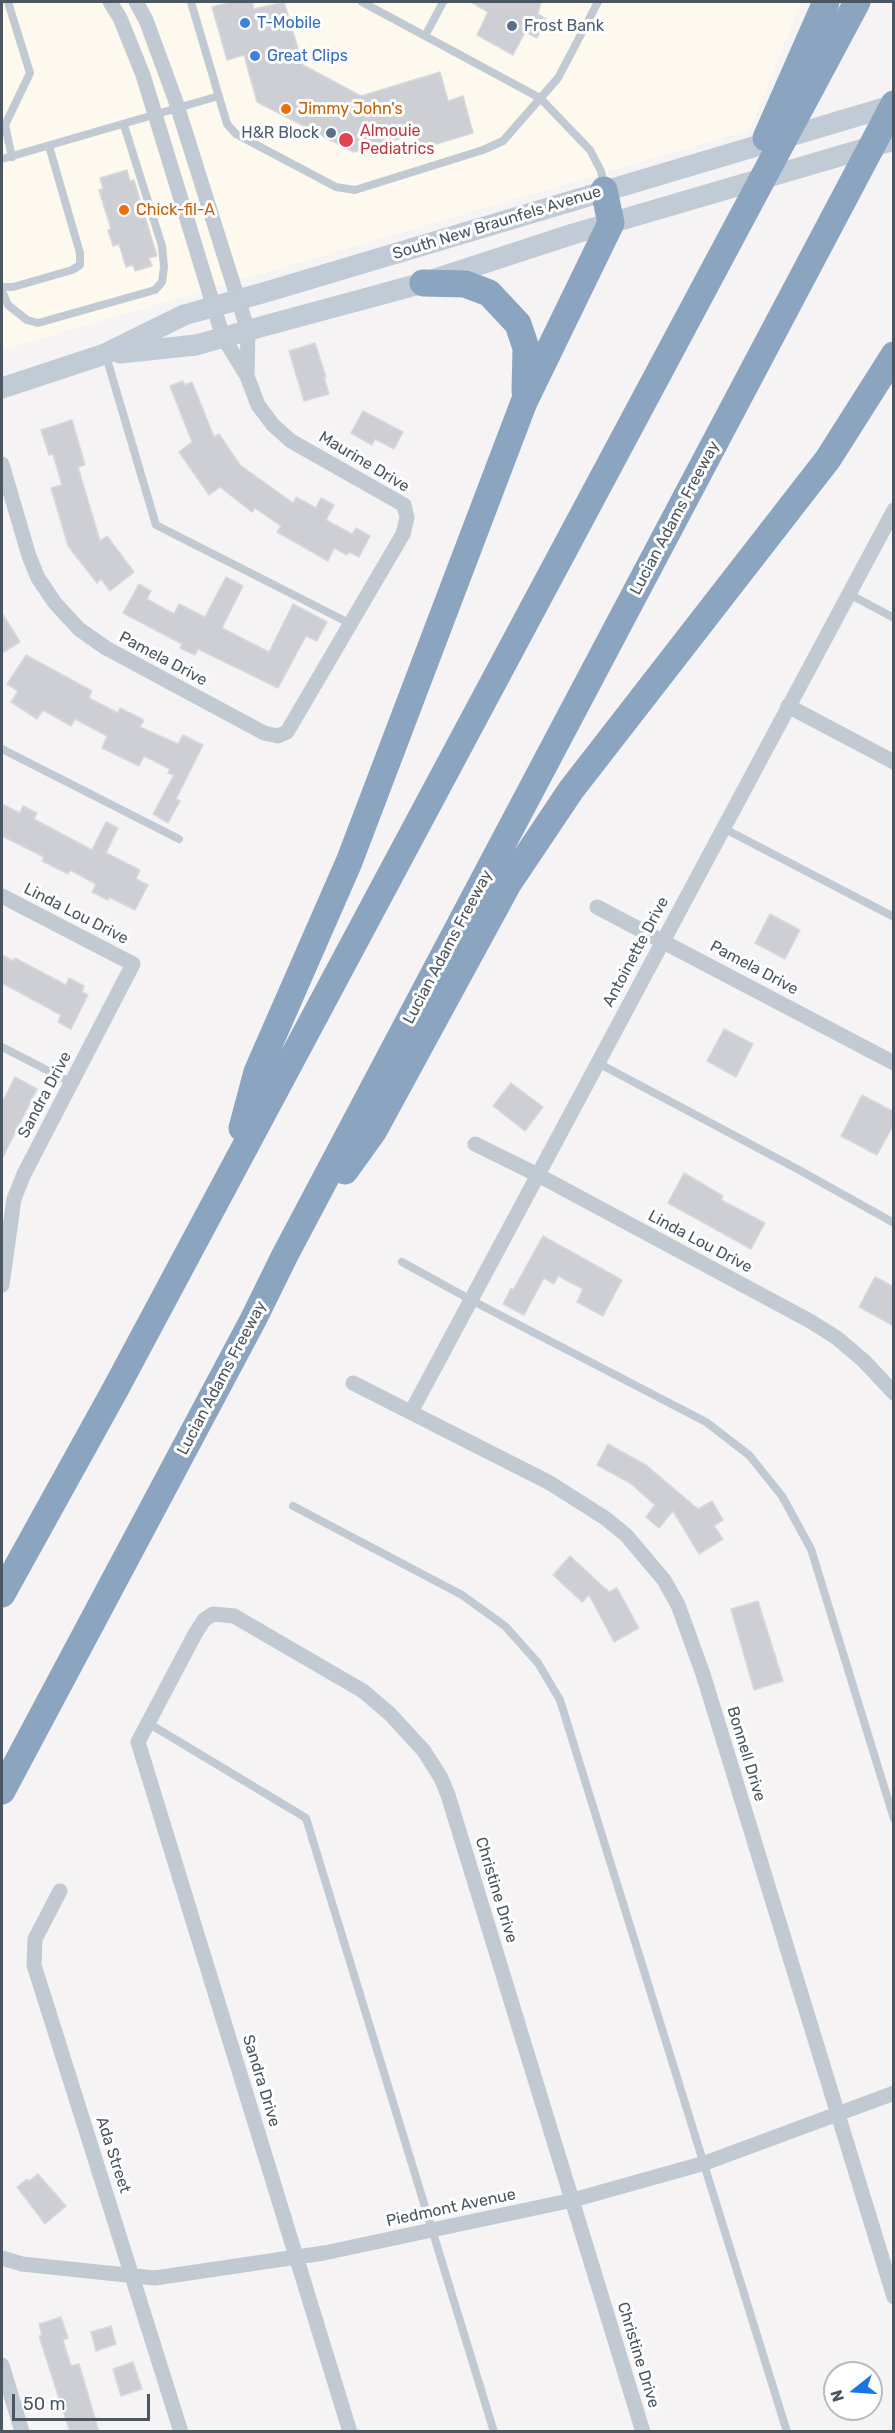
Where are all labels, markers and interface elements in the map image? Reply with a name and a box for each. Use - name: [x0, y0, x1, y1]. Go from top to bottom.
- place label: T-Mobile: [257, 13, 321, 33]
- marker: T-Mobile: [238, 16, 252, 30]
- place label: Frost Bank: [524, 16, 604, 36]
- marker: Frost Bank: [505, 19, 519, 33]
- place label: Great Clips: [267, 46, 348, 66]
- marker: Great Clips: [248, 49, 262, 63]
- place label: Jimmy John's: [298, 99, 403, 119]
- marker: Jimmy John's: [279, 102, 293, 116]
- place label: Almouie Pediatrics: [360, 121, 434, 159]
- place label: H&R Block: [241, 123, 319, 143]
- marker: H&R Block: [324, 126, 338, 140]
- marker: Almouie Pediatrics: [337, 131, 355, 149]
- street label: South New Braunfels Avenue: [390, 182, 604, 264]
- place label: Chick-fil-A: [136, 200, 215, 220]
- marker: Chick-fil-A: [117, 203, 131, 217]
- street label: Maurine Drive: [315, 427, 413, 497]
- street label: Lucian Adams Freeway: [626, 438, 724, 598]
- street label: Pamela Drive: [116, 628, 210, 690]
- street label: Lucian Adams Freeway: [399, 867, 497, 1027]
- street label: Linda Lou Drive: [20, 879, 132, 949]
- street label: Antoinette Drive: [599, 894, 673, 1010]
- street label: Pamela Drive: [707, 937, 801, 999]
- street label: Sandra Drive: [14, 1048, 76, 1142]
- street label: Linda Lou Drive: [645, 1207, 755, 1277]
- street label: Lucian Adams Freeway: [173, 1298, 271, 1458]
- street label: Bonnell Drive: [722, 1704, 770, 1804]
- street label: Christine Drive: [471, 1835, 521, 1945]
- street label: Sandra Drive: [238, 2033, 284, 2129]
- street label: Ada Street: [92, 2114, 134, 2196]
- street label: Piedmont Avenue: [385, 2185, 517, 2231]
- street label: Christine Drive: [613, 2300, 663, 2410]
- north arrow: [823, 2361, 883, 2421]
- scale bar: [15, 2382, 153, 2420]
- text: N: [826, 2388, 848, 2404]
- text: 50 m: [23, 2393, 66, 2415]

